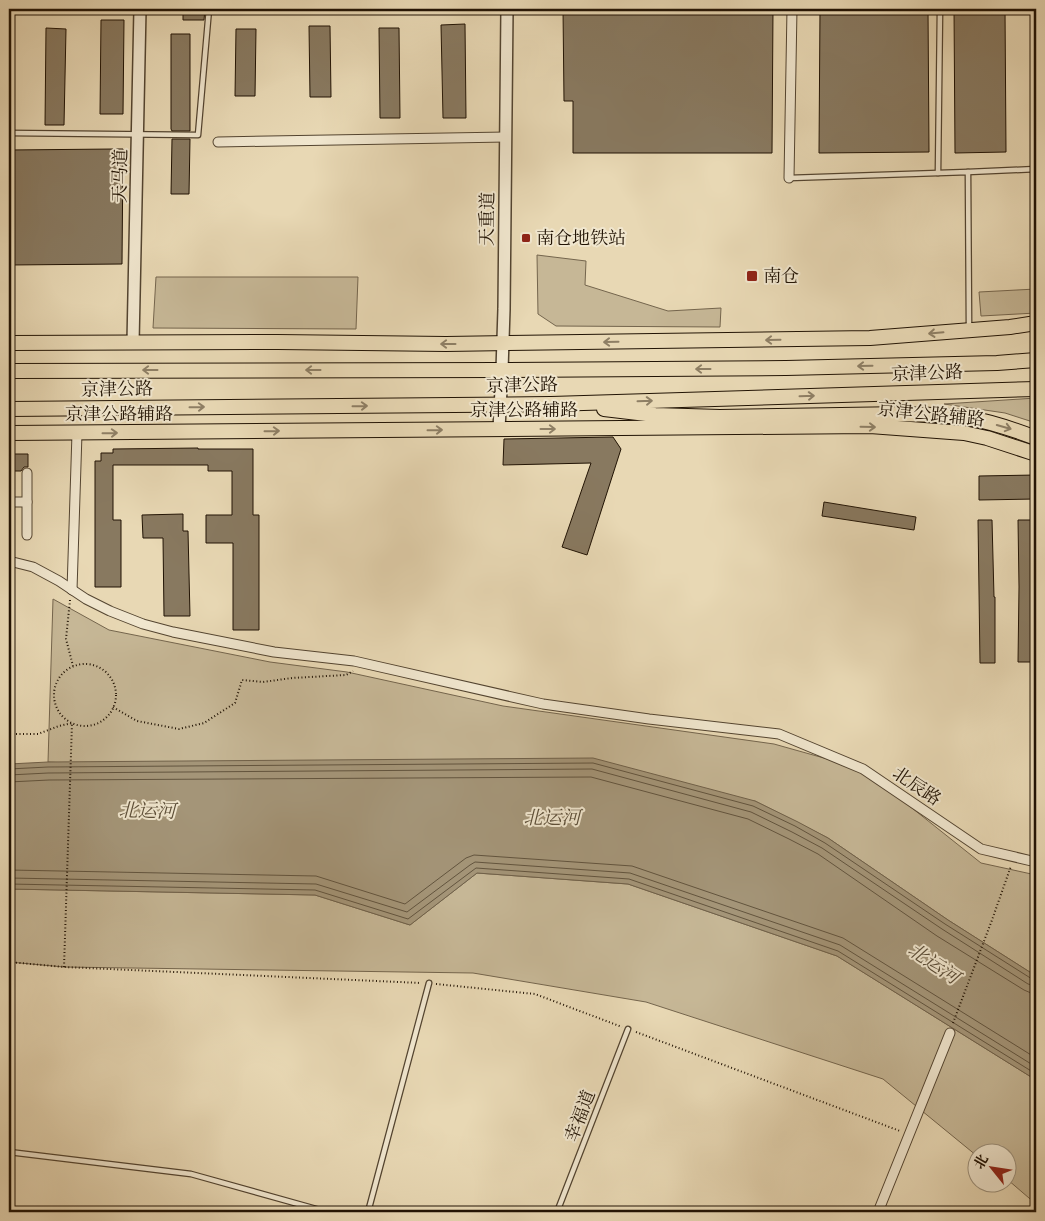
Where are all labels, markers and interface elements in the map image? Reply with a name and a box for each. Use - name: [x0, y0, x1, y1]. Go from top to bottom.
- street label: 天马道: [109, 149, 135, 203]
- street label: 天重道: [476, 192, 502, 246]
- place label: 南仓地铁站: [536, 227, 626, 253]
- marker: 南仓地铁站: [520, 232, 532, 244]
- place label: 南仓: [763, 265, 799, 291]
- marker: 南仓: [745, 269, 759, 283]
- one-way arrow: [928, 328, 944, 338]
- one-way arrow: [766, 335, 782, 345]
- one-way arrow: [603, 337, 620, 347]
- one-way arrow: [441, 339, 457, 349]
- one-way arrow: [857, 361, 874, 371]
- street label: 京津公路: [891, 361, 964, 389]
- one-way arrow: [695, 364, 711, 374]
- one-way arrow: [142, 365, 158, 375]
- one-way arrow: [305, 365, 321, 375]
- street label: 京津公路: [486, 373, 558, 401]
- street label: 京津公路: [81, 377, 153, 405]
- one-way arrow: [799, 391, 815, 400]
- one-way arrow: [636, 396, 653, 406]
- street label: 京津公路辅路: [876, 397, 986, 435]
- street label: 京津公路辅路: [470, 399, 578, 425]
- one-way arrow: [352, 401, 368, 411]
- one-way arrow: [189, 402, 205, 412]
- street label: 京津公路辅路: [65, 403, 173, 429]
- one-way arrow: [860, 422, 876, 431]
- one-way arrow: [995, 422, 1011, 432]
- one-way arrow: [540, 424, 556, 434]
- one-way arrow: [426, 425, 443, 435]
- one-way arrow: [264, 426, 280, 436]
- one-way arrow: [102, 428, 118, 438]
- street label: 北辰路: [886, 762, 946, 814]
- water label: 北运河: [118, 799, 179, 827]
- water label: 北运河: [523, 806, 583, 833]
- water label: 北运河: [901, 938, 966, 994]
- street label: 幸福道: [560, 1087, 604, 1147]
- north arrow: [968, 1144, 1018, 1194]
- text: 北: [970, 1151, 995, 1174]

